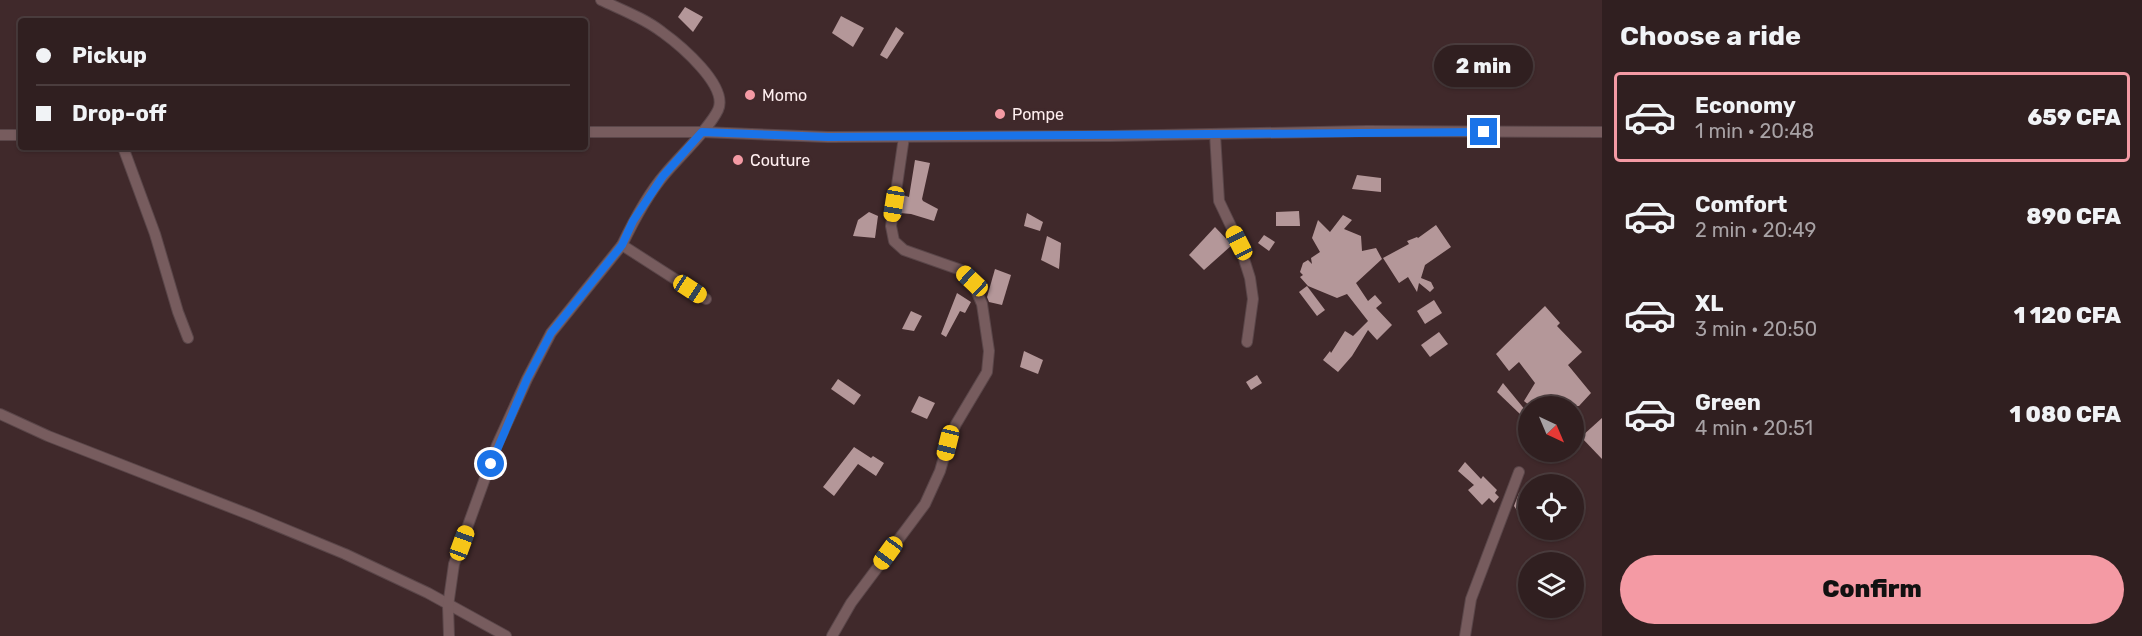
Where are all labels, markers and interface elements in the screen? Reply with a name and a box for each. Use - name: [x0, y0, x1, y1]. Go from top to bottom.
- text: Choose a ride: [1620, 20, 1801, 52]
- text: Pickup: [72, 42, 147, 69]
- callout: 2 min: [1434, 45, 1534, 87]
- text: 2 min: [1456, 54, 1511, 78]
- place label: Momo: [762, 86, 807, 105]
- marker: Momo: [743, 88, 757, 102]
- icon: car: [1623, 90, 1677, 144]
- text: Economy: [1695, 92, 1796, 119]
- text: Drop-off: [72, 100, 167, 127]
- text: 659 CFA: [2028, 104, 2121, 131]
- place label: Pompe: [1012, 105, 1064, 124]
- marker: Pompe: [993, 107, 1007, 121]
- route end: [1470, 118, 1497, 145]
- text: 1 min · 20:48: [1695, 119, 1814, 143]
- place label: Couture: [750, 151, 810, 170]
- marker: Couture: [731, 153, 745, 167]
- car: [882, 185, 906, 223]
- icon: car: [1623, 189, 1677, 243]
- text: Comfort: [1695, 191, 1787, 218]
- text: 890 CFA: [2026, 203, 2121, 230]
- text: 2 min · 20:49: [1695, 218, 1816, 242]
- car: [1223, 223, 1255, 263]
- car: [953, 262, 991, 300]
- car: [670, 272, 710, 306]
- icon: car: [1623, 288, 1677, 342]
- text: XL: [1695, 290, 1723, 317]
- text: 1 120 CFA: [2014, 302, 2121, 329]
- text: 3 min · 20:50: [1695, 317, 1817, 341]
- icon: car: [1623, 387, 1677, 441]
- text: Green: [1695, 389, 1761, 416]
- north arrow: [1518, 396, 1584, 462]
- map controls: [1518, 396, 1584, 618]
- text: 1 080 CFA: [2010, 401, 2121, 428]
- text: 4 min · 20:51: [1695, 416, 1813, 440]
- car: [935, 423, 961, 463]
- route start: [477, 450, 504, 477]
- button: locate: [1518, 474, 1584, 540]
- car: [447, 523, 477, 563]
- car: [870, 533, 906, 573]
- button: layers: [1518, 552, 1584, 618]
- button: Confirm: [1620, 555, 2124, 624]

